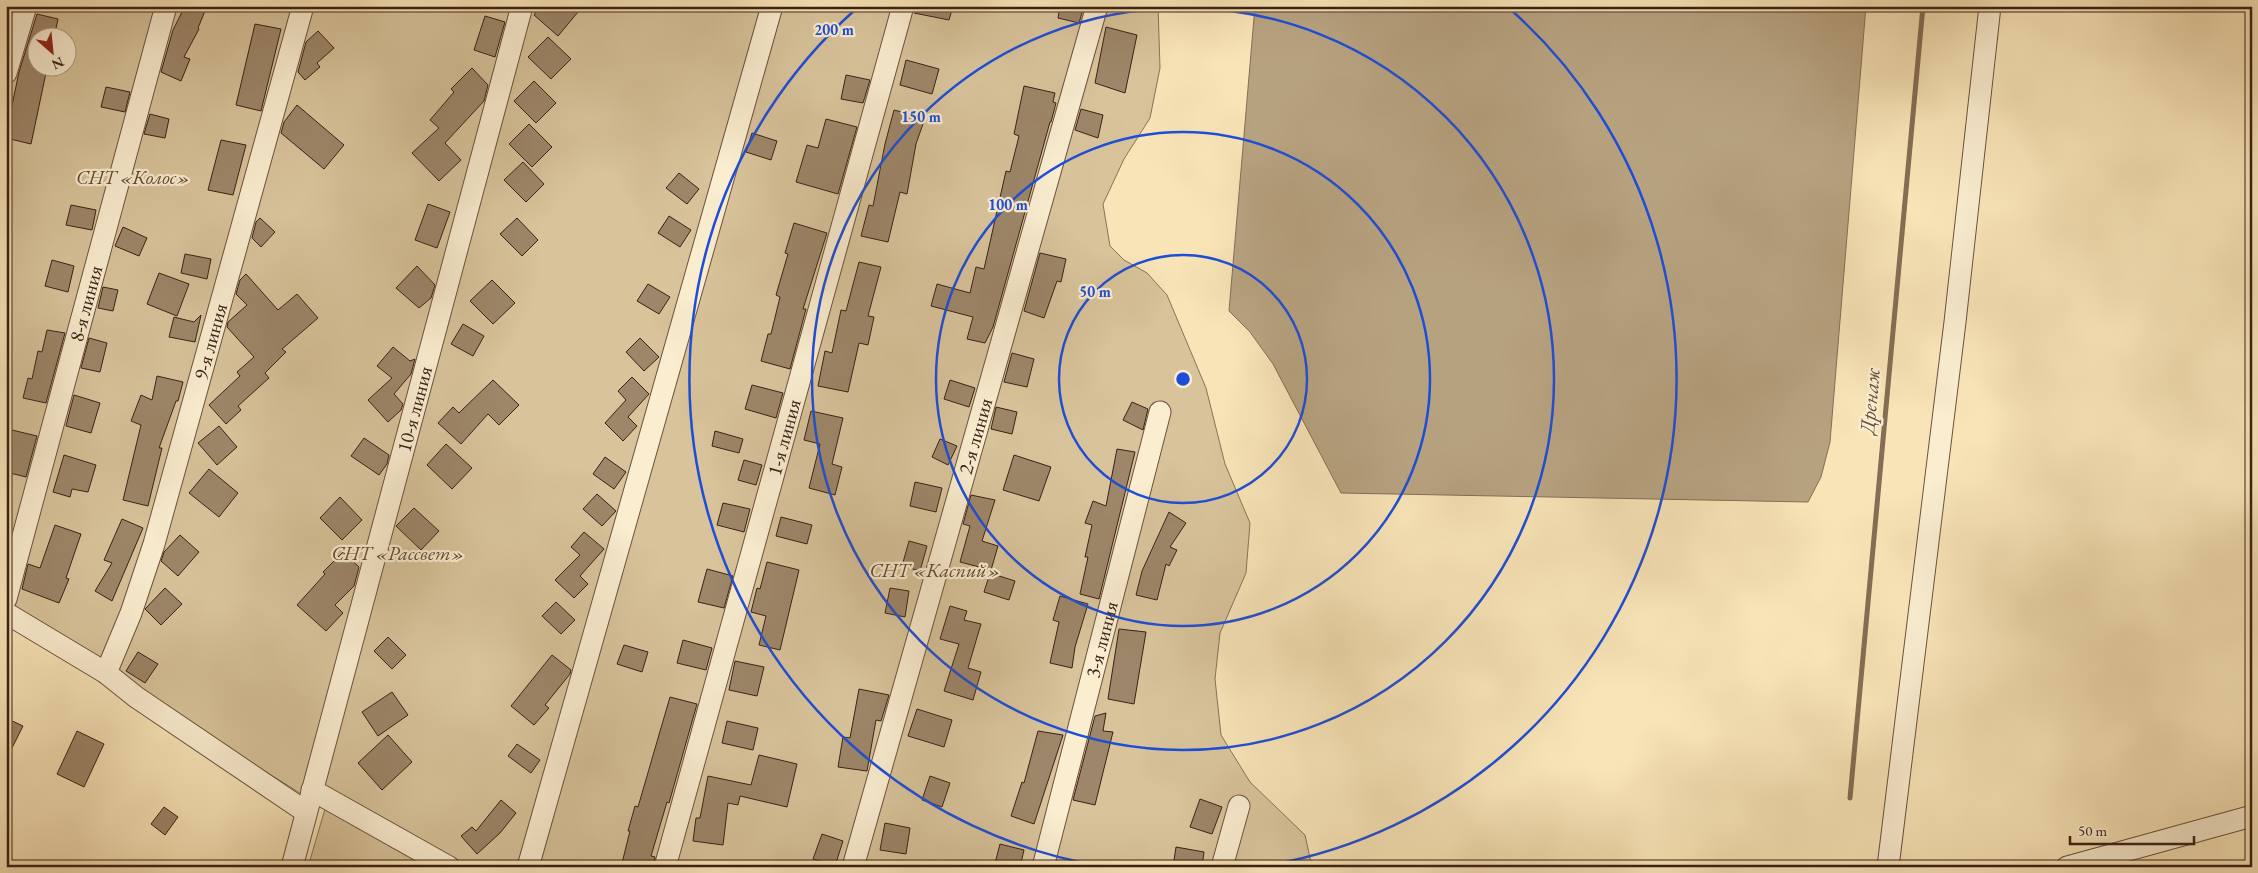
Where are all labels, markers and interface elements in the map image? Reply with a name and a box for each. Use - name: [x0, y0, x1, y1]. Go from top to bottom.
- text: 200 m: [814, 20, 854, 39]
- north arrow: [28, 28, 78, 78]
- text: N: [48, 53, 67, 74]
- text: 150 m: [901, 107, 941, 126]
- park label: СНТ «Колос»: [76, 164, 190, 190]
- text: 100 m: [988, 195, 1028, 214]
- street label: 8-я линия: [63, 262, 108, 345]
- text: 50 m: [1079, 282, 1111, 301]
- street label: 9-я линия: [187, 300, 233, 382]
- street label: 10-я линия: [390, 363, 438, 455]
- water label: Дренаж: [1853, 366, 1886, 437]
- centre of rings: [1174, 370, 1192, 388]
- street label: 2-я линия: [952, 395, 998, 477]
- street label: 1-я линия: [761, 396, 807, 478]
- park label: СНТ «Рассвет»: [331, 540, 465, 566]
- park label: СНТ «Каспий»: [869, 557, 1001, 583]
- street label: 3-я линия: [1079, 598, 1124, 680]
- scale bar: [2070, 813, 2194, 845]
- text: 50 m: [2078, 821, 2107, 840]

